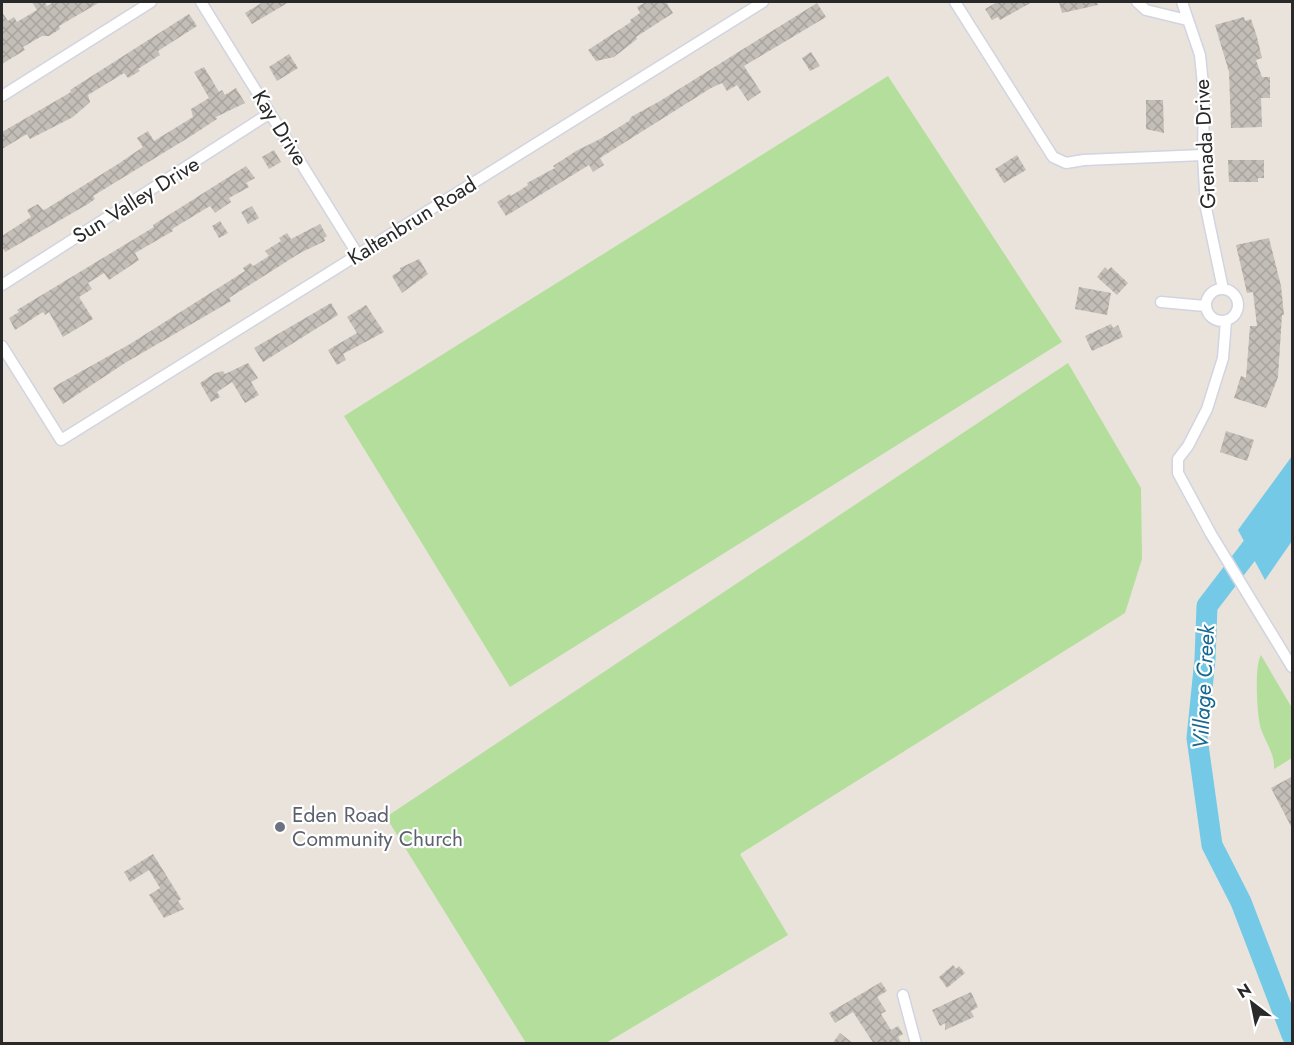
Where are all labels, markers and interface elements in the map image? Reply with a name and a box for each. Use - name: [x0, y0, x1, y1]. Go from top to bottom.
- street label: Grenada Drive: [1187, 78, 1223, 210]
- street label: Kay Drive: [245, 84, 315, 172]
- street label: Sun Valley Drive: [67, 149, 205, 251]
- street label: Kaltenbrun Road: [342, 169, 482, 273]
- water label: Village Creek: [1184, 622, 1222, 750]
- place label: Eden Road Community Church: [292, 800, 463, 854]
- marker: Eden Road Community Church: [273, 820, 287, 834]
- north arrow: [1222, 973, 1282, 1033]
- text: N: [1233, 978, 1256, 1004]

